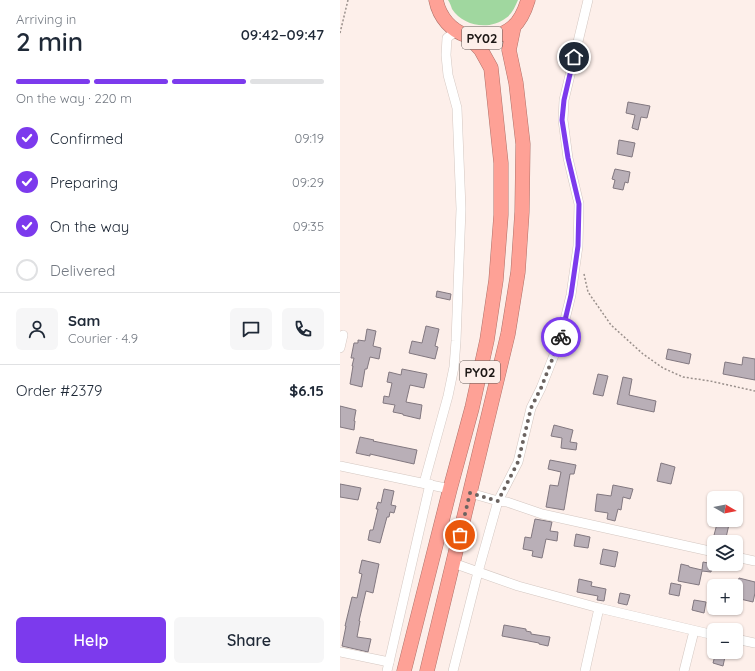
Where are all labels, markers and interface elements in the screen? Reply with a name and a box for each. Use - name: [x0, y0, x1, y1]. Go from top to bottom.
- text: Arriving in: [16, 11, 76, 27]
- text: 2 min: [16, 25, 83, 58]
- text: 09:42–09:47: [241, 25, 324, 44]
- road number: PY02: [462, 27, 502, 49]
- pin: [557, 40, 591, 74]
- icon: home: [563, 46, 585, 68]
- text: On the way · 220 m: [16, 90, 132, 106]
- icon: check: [16, 127, 38, 149]
- text: Confirmed: [50, 129, 123, 148]
- text: 09:19: [295, 130, 324, 146]
- icon: check: [16, 171, 38, 193]
- text: Preparing: [50, 173, 118, 192]
- text: 09:29: [292, 174, 324, 190]
- icon: check: [16, 215, 38, 237]
- text: On the way: [50, 217, 129, 236]
- text: 09:35: [293, 218, 324, 234]
- text: Delivered: [50, 261, 115, 280]
- button: person: [16, 308, 58, 350]
- button: chat: [230, 308, 272, 350]
- button: phone: [282, 308, 324, 350]
- text: Sam: [68, 311, 100, 330]
- courier: [541, 317, 581, 357]
- icon: bike: [550, 326, 572, 348]
- text: Courier · 4.9: [68, 330, 138, 346]
- road number: PY02: [460, 361, 500, 383]
- text: Order #2379: [16, 381, 102, 400]
- text: $6.15: [289, 381, 324, 400]
- north arrow: [707, 491, 743, 527]
- map controls: [707, 491, 743, 659]
- pin: [443, 518, 477, 552]
- icon: bag: [449, 524, 471, 546]
- button: layers: [707, 535, 743, 571]
- button: +: [707, 579, 743, 615]
- button: Help: [16, 617, 166, 663]
- button: Share: [174, 617, 324, 663]
- button: −: [707, 623, 743, 659]

